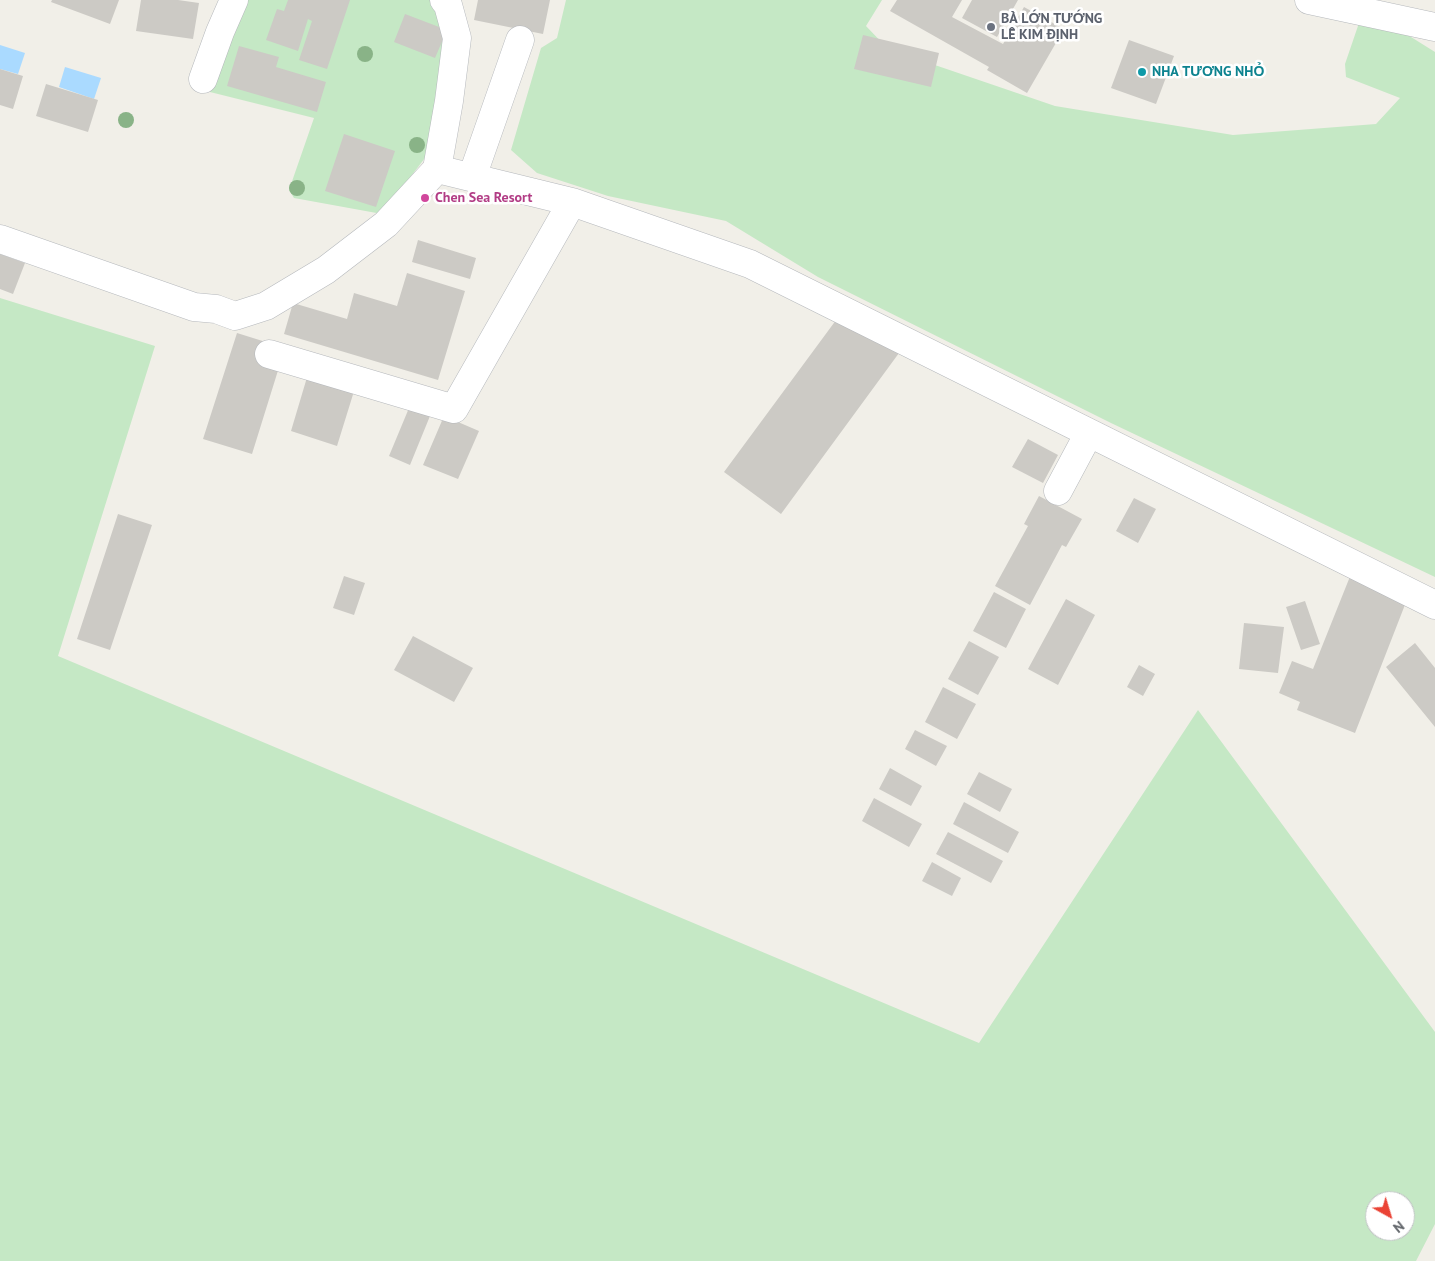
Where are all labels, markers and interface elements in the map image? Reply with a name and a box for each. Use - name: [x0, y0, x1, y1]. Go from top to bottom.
- place label: BÀ LỚN TƯỚNG LÊ KIM ĐỊNH: [1001, 11, 1102, 44]
- marker: BÀ LỚN TƯỚNG LÊ KIM ĐỊNH: [985, 21, 997, 33]
- place label: NHA TƯƠNG NHỎ: [1152, 64, 1264, 80]
- marker: NHA TƯƠNG NHỎ: [1136, 66, 1148, 78]
- place label: Chen Sea Resort: [435, 190, 532, 206]
- marker: Chen Sea Resort: [419, 192, 431, 204]
- north arrow: [1365, 1191, 1415, 1241]
- text: N: [1390, 1217, 1408, 1237]

